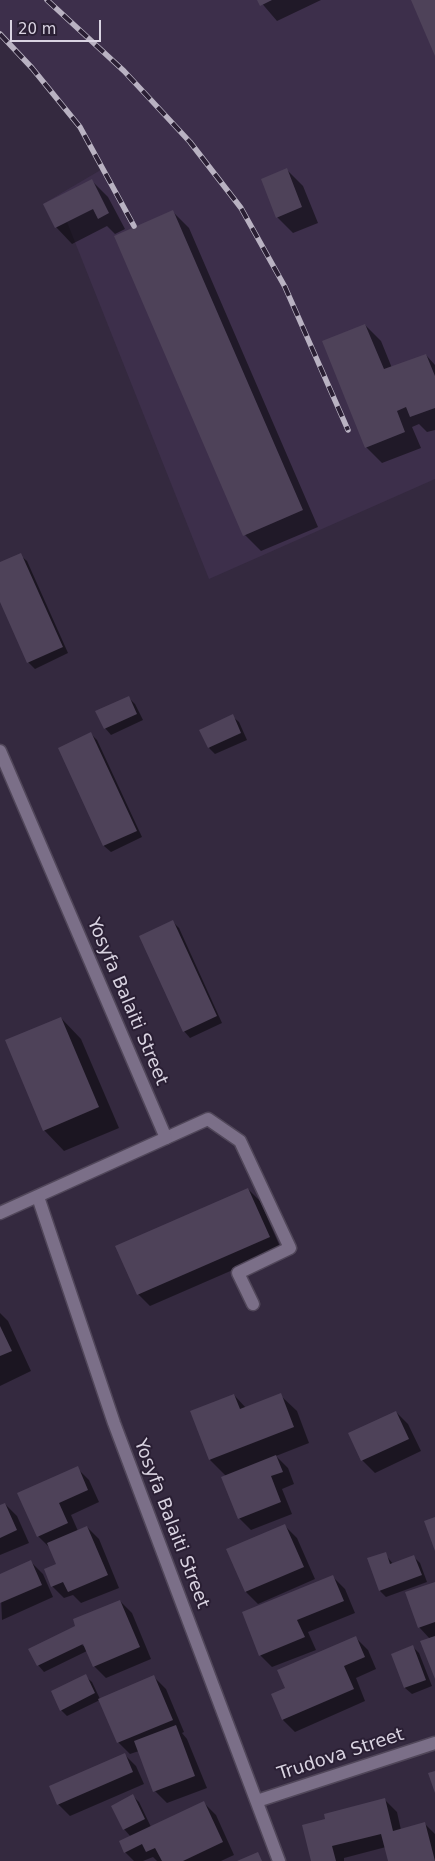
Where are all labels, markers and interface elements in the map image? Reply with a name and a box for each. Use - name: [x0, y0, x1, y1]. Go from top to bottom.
- scale bar: [12, 10, 104, 42]
- text: 20 m: [18, 20, 56, 38]
- street label: Yosyfa Balaiti Street: [82, 915, 172, 1089]
- street label: Yosyfa Balaiti Street: [129, 1436, 213, 1612]
- street label: Trudova Street: [275, 1724, 407, 1786]

